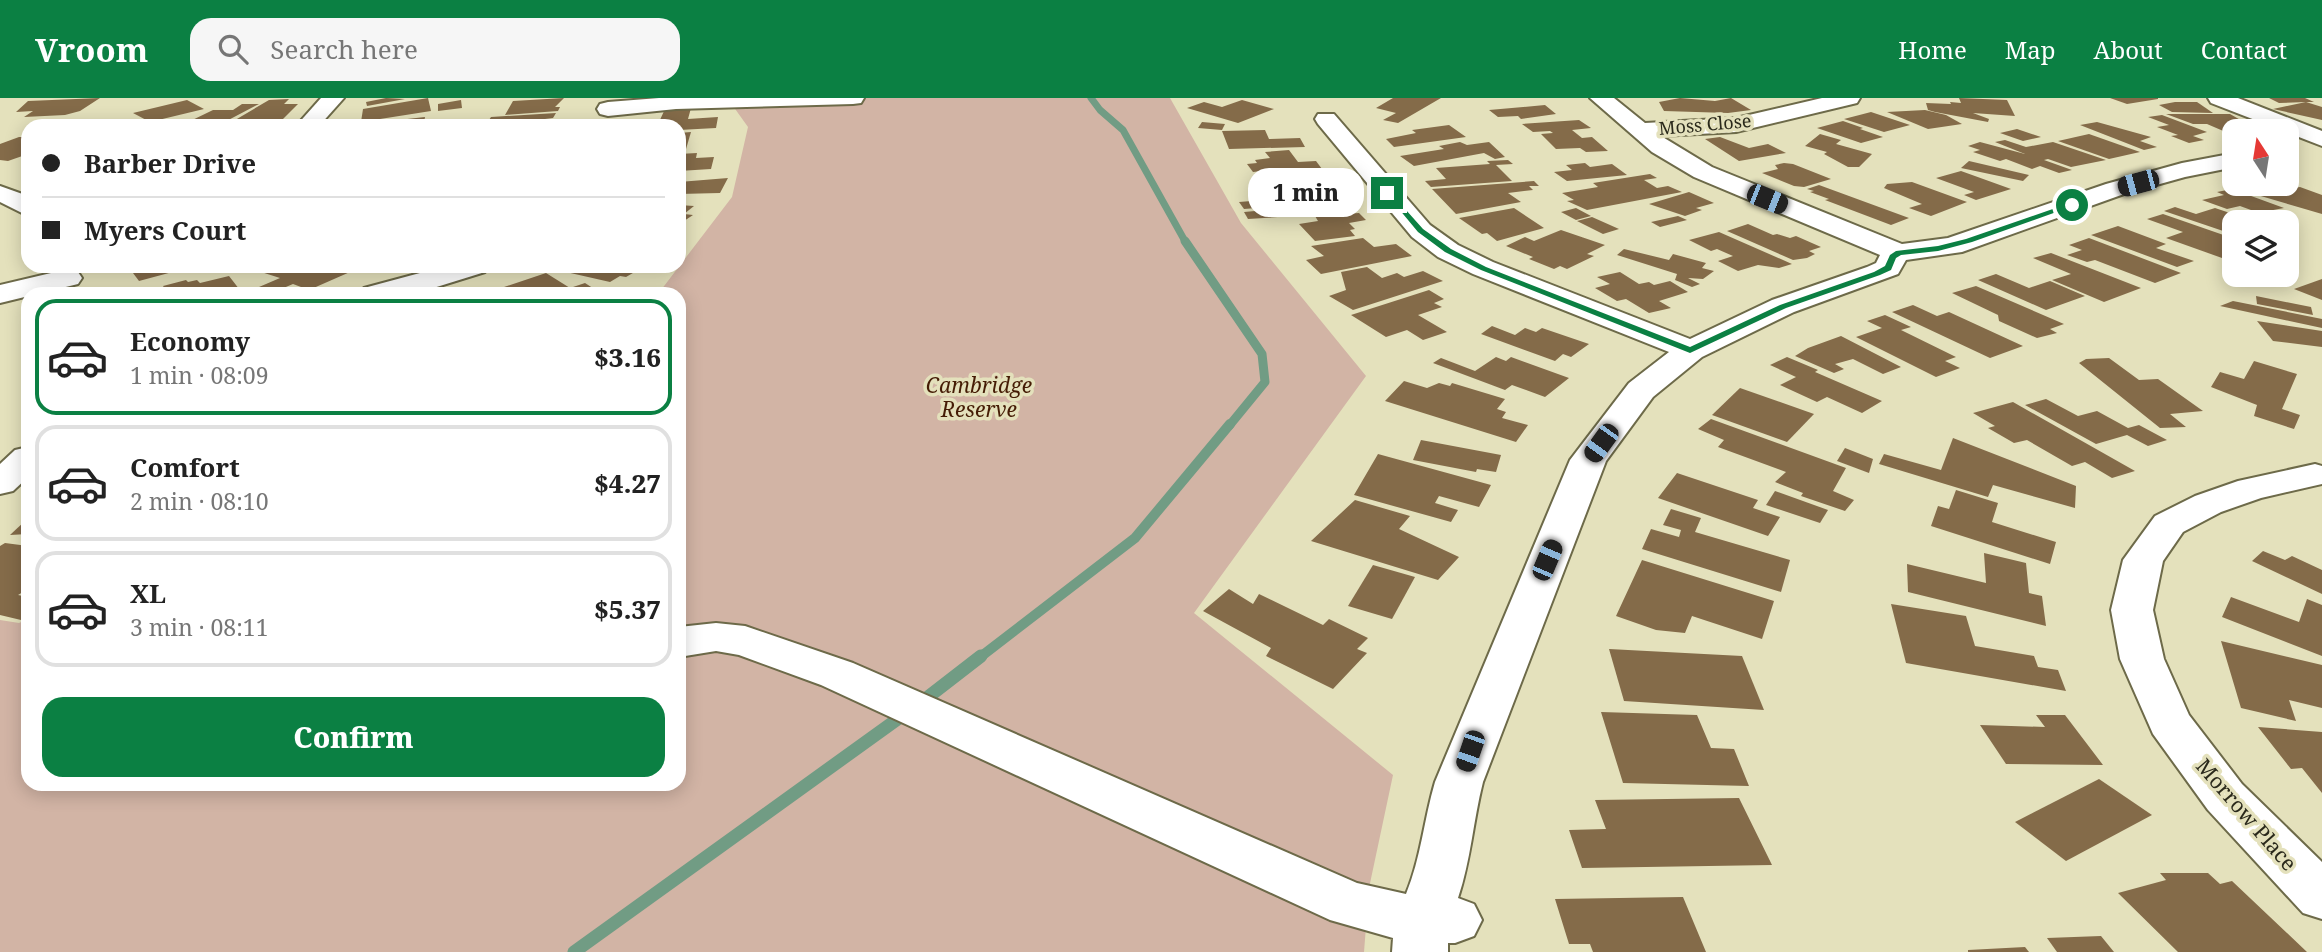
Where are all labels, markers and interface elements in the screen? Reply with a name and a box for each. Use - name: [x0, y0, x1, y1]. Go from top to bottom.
- search box: [190, 18, 680, 81]
- text: Vroom: [35, 27, 148, 72]
- icon: search: [214, 30, 252, 68]
- text: Search here: [270, 31, 418, 67]
- text: Home: [1898, 33, 1967, 66]
- text: Map: [2005, 33, 2056, 66]
- text: About: [2094, 33, 2163, 66]
- text: Contact: [2201, 33, 2287, 66]
- street label: Moss Close: [1658, 108, 1752, 140]
- north arrow: [2222, 119, 2300, 196]
- map controls: [2222, 119, 2299, 287]
- text: Barber Drive: [84, 145, 256, 181]
- car: [2115, 167, 2162, 199]
- callout: 1 min: [1247, 168, 1362, 217]
- text: 1 min: [1273, 176, 1339, 208]
- route end: [1371, 177, 1403, 209]
- car: [1744, 181, 1791, 217]
- route start: [2056, 189, 2088, 221]
- button: layers: [2222, 210, 2299, 287]
- text: Myers Court: [84, 212, 246, 248]
- text: Economy: [130, 323, 250, 359]
- icon: car: [46, 326, 109, 389]
- text: $3.16: [594, 339, 661, 375]
- text: 1 min · 08:09: [130, 359, 268, 391]
- park label: Cambridge Reserve: [926, 371, 1032, 423]
- car: [1581, 420, 1622, 466]
- text: Comfort: [130, 449, 240, 485]
- icon: car: [46, 452, 109, 515]
- text: $4.27: [594, 465, 661, 501]
- text: 2 min · 08:10: [130, 485, 268, 517]
- car: [1530, 537, 1565, 583]
- text: XL: [130, 575, 166, 611]
- icon: car: [46, 578, 109, 641]
- text: $5.37: [594, 591, 661, 627]
- text: 3 min · 08:11: [130, 611, 268, 643]
- button: Confirm: [42, 697, 665, 777]
- car: [1454, 728, 1487, 774]
- street label: Morrow Place: [2190, 752, 2303, 876]

